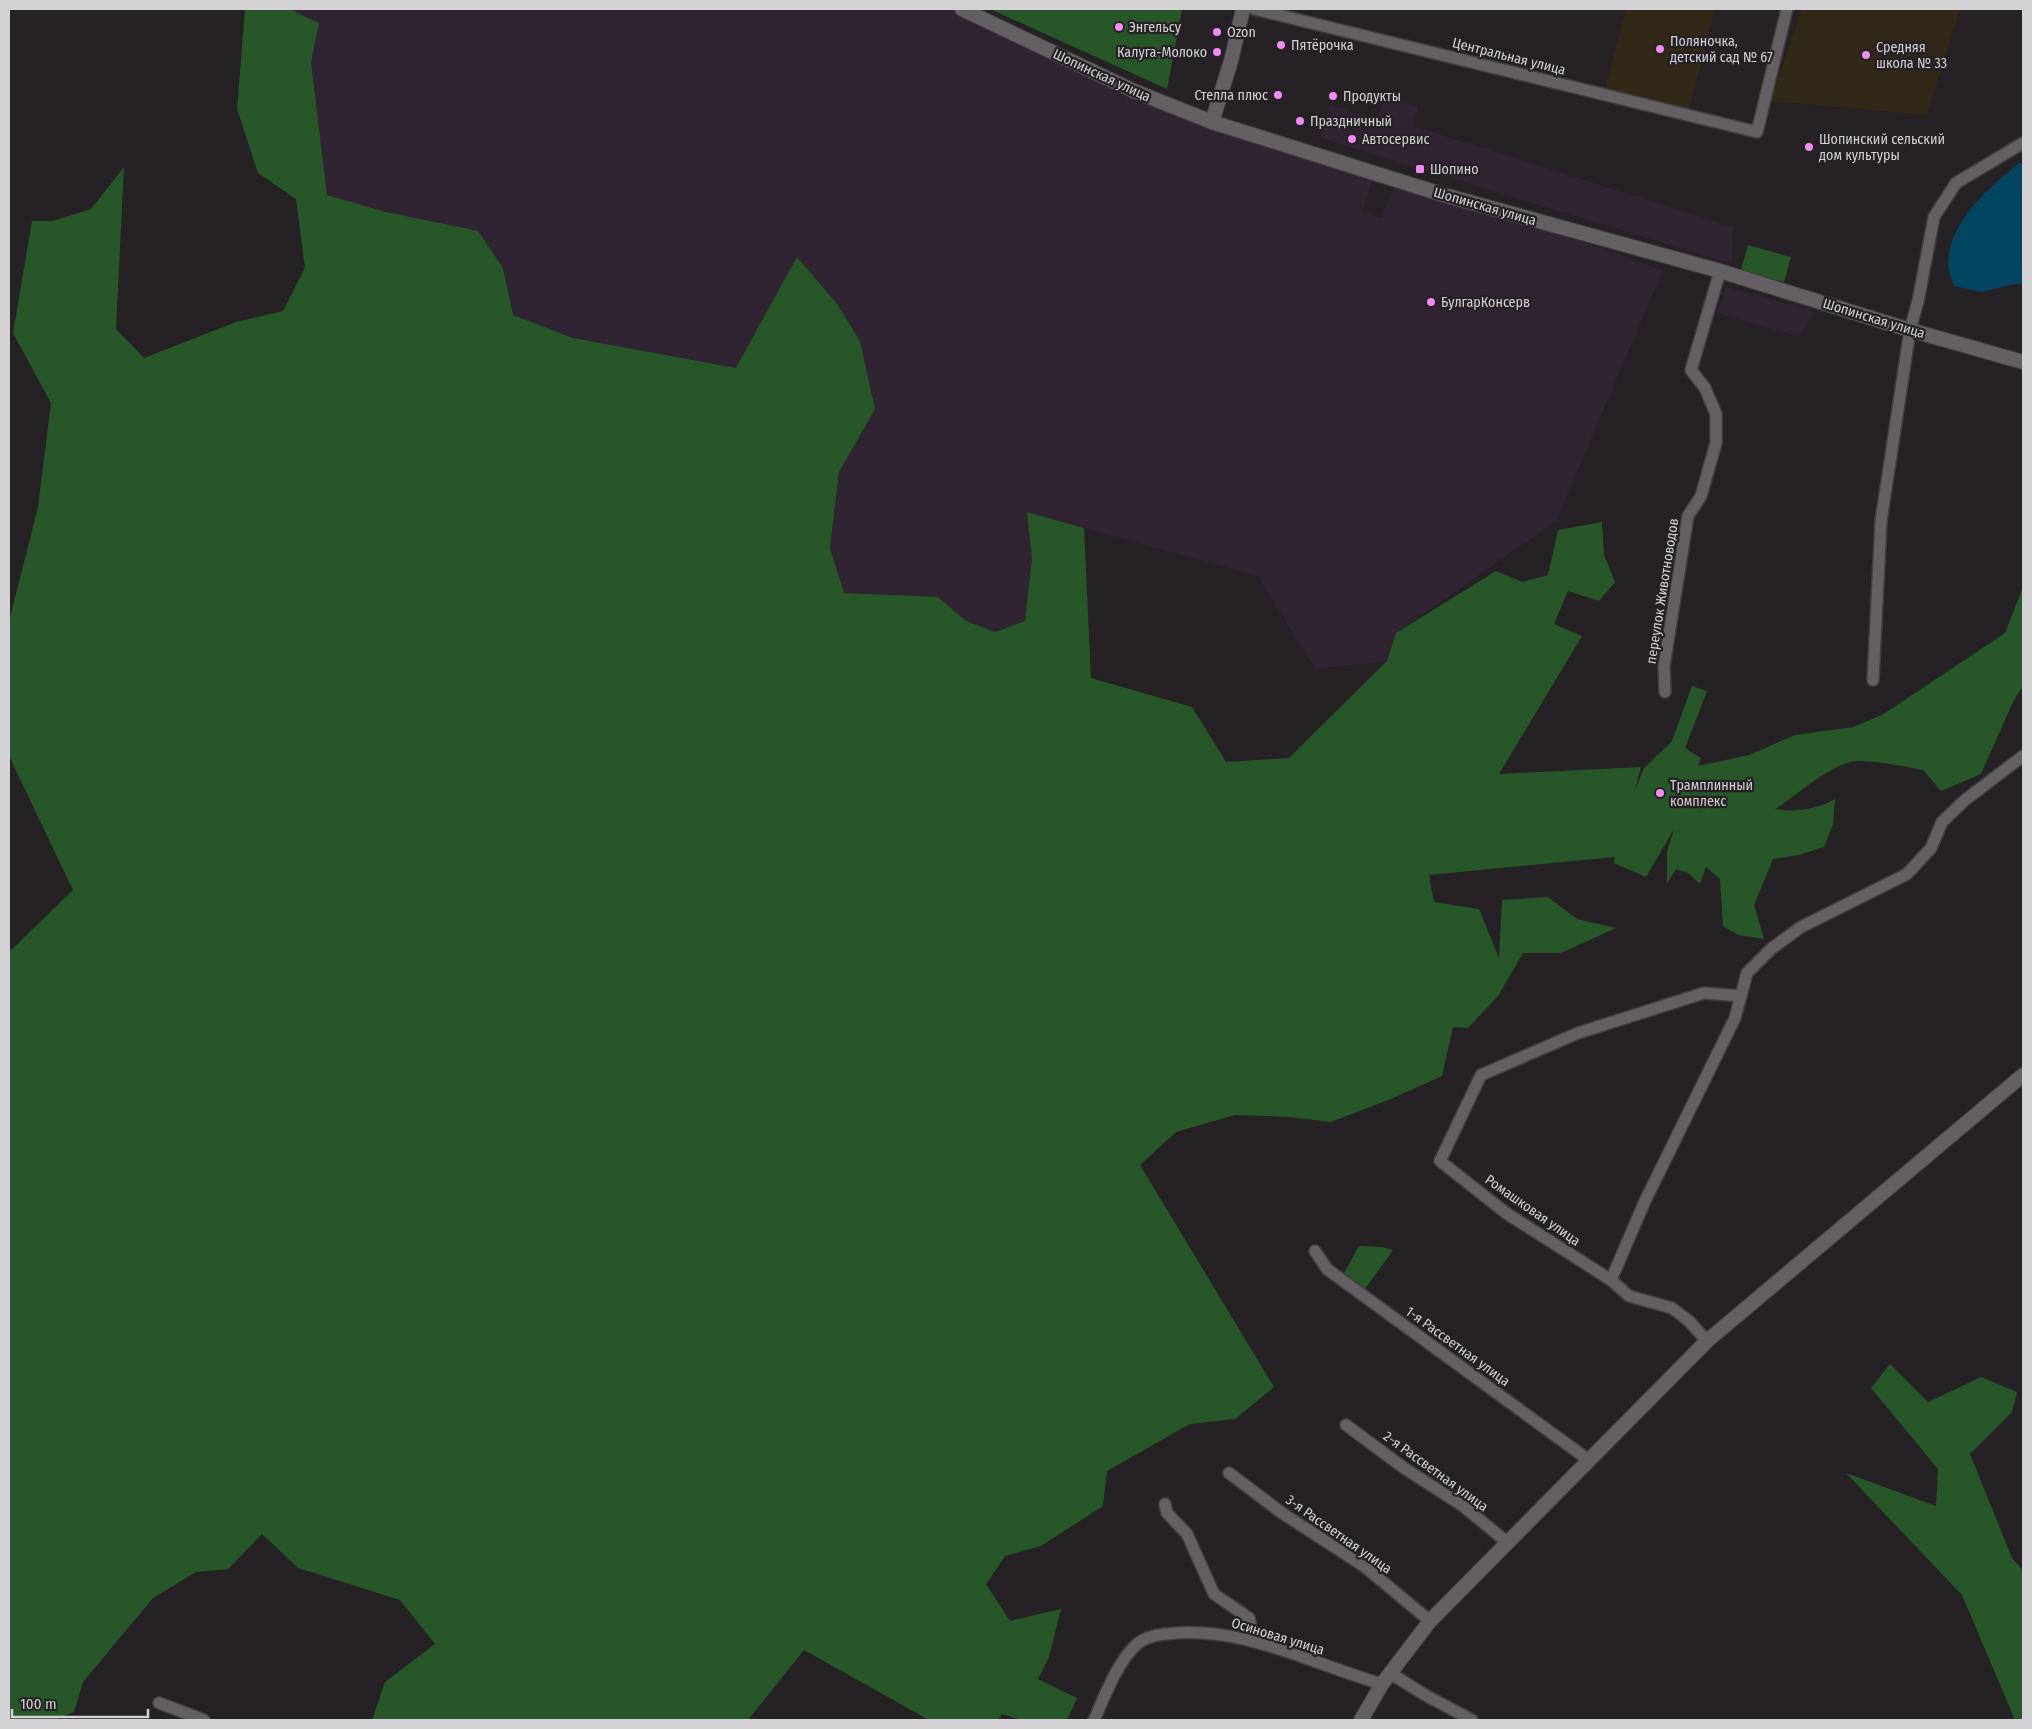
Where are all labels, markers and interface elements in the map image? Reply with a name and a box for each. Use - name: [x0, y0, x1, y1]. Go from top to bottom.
- place label: Энгельсу: [1129, 19, 1182, 36]
- marker: Энгельсу: [1113, 21, 1125, 33]
- place label: Ozon: [1227, 24, 1256, 41]
- marker: Ozon: [1211, 26, 1223, 38]
- place label: Поляночка, детский сад № 67: [1670, 33, 1773, 66]
- street label: Центральная улица: [1451, 34, 1567, 79]
- place label: Пятёрочка: [1291, 37, 1354, 54]
- marker: Пятёрочка: [1275, 39, 1287, 51]
- place label: Средняя школа № 33: [1876, 39, 1947, 72]
- marker: Поляночка, детский сад № 67: [1654, 43, 1666, 55]
- place label: Калуга-Молоко: [1117, 44, 1207, 61]
- street label: Шопинская улица: [1050, 45, 1153, 106]
- marker: Калуга-Молоко: [1211, 46, 1223, 58]
- marker: Средняя школа № 33: [1860, 49, 1872, 61]
- place label: Стелла плюс: [1194, 87, 1268, 104]
- place label: Продукты: [1343, 88, 1401, 105]
- marker: Стелла плюс: [1272, 89, 1284, 101]
- marker: Продукты: [1327, 90, 1339, 102]
- place label: Праздничный: [1310, 113, 1392, 130]
- marker: Праздничный: [1294, 115, 1306, 127]
- place label: Автосервис: [1362, 131, 1429, 148]
- place label: Шопинский сельский дом культуры: [1819, 131, 1945, 164]
- marker: Автосервис: [1346, 133, 1358, 145]
- marker: Шопинский сельский дом культуры: [1803, 141, 1815, 153]
- place label: Шопино: [1430, 161, 1479, 178]
- marker: Шопино: [1414, 163, 1426, 175]
- street label: Шопинская улица: [1432, 184, 1538, 229]
- place label: БулгарКонсерв: [1441, 294, 1530, 311]
- street label: Шопинская улица: [1821, 295, 1927, 342]
- marker: БулгарКонсерв: [1425, 296, 1437, 308]
- street label: переулок Животноводов: [1643, 517, 1682, 665]
- place label: Трамплинный комплекс: [1670, 777, 1753, 810]
- marker: Трамплинный комплекс: [1654, 787, 1666, 799]
- street label: Ромашковая улица: [1482, 1171, 1584, 1250]
- street label: 1-я Рассветная улица: [1402, 1303, 1513, 1390]
- street label: 2-я Рассветная улица: [1380, 1428, 1492, 1515]
- street label: 3-я Рассветная улица: [1282, 1491, 1395, 1577]
- street label: Осиновая улица: [1229, 1614, 1326, 1659]
- scale bar: [12, 1686, 149, 1718]
- text: 100 m: [20, 1695, 57, 1713]

